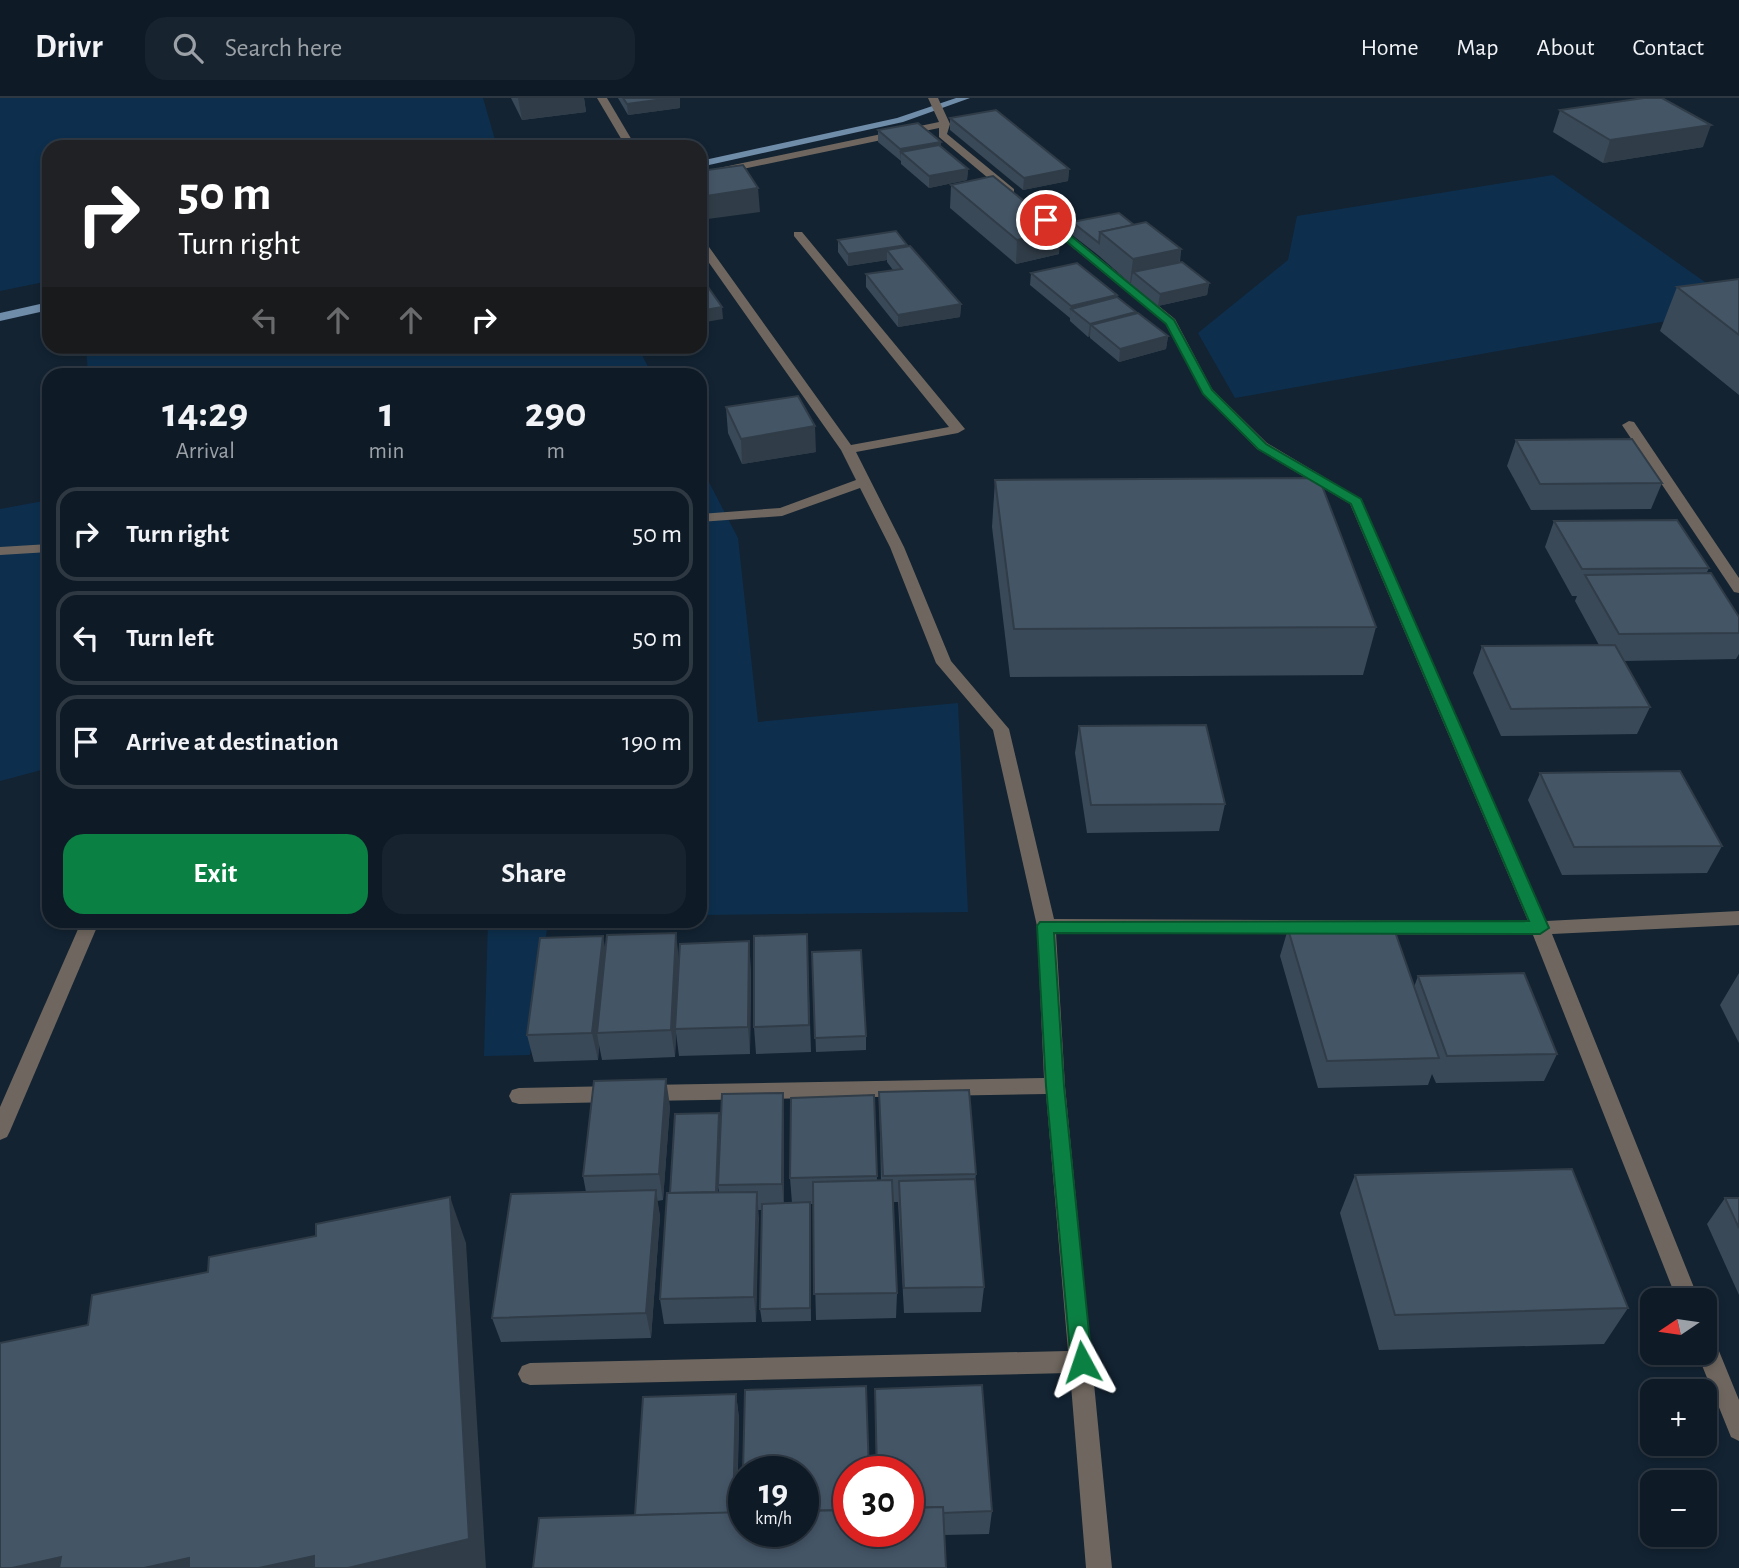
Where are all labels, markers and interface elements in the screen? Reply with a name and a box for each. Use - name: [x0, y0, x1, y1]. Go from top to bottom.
- search box: [145, 17, 635, 80]
- icon: search: [169, 29, 207, 67]
- text: Drivr: [35, 31, 103, 64]
- text: Search here: [225, 35, 342, 61]
- text: Home: [1361, 36, 1419, 60]
- text: Map: [1457, 36, 1499, 60]
- text: About: [1537, 36, 1594, 60]
- text: Contact: [1632, 36, 1704, 60]
- icon: right: [63, 168, 154, 259]
- text: 50 m: [178, 170, 272, 219]
- pin: [1016, 190, 1076, 250]
- icon: arrive: [1027, 201, 1065, 239]
- text: Turn right: [178, 228, 300, 260]
- icon: left: [246, 301, 284, 339]
- icon: ahead: [319, 301, 357, 339]
- icon: ahead: [392, 301, 430, 339]
- icon: right: [465, 301, 503, 339]
- text: 14:29: [162, 392, 248, 434]
- text: 1: [379, 392, 394, 434]
- text: 290: [525, 392, 587, 434]
- text: Arrival: [176, 440, 235, 463]
- text: min: [369, 440, 404, 463]
- text: m: [546, 440, 565, 463]
- icon: right: [67, 515, 105, 553]
- text: Turn right: [126, 521, 229, 547]
- text: 50 m: [632, 521, 682, 547]
- icon: left: [67, 619, 105, 657]
- text: Turn left: [126, 625, 214, 651]
- text: 50 m: [632, 625, 682, 651]
- icon: arrive: [67, 723, 105, 761]
- text: Arrive at destination: [126, 729, 339, 755]
- text: 190 m: [622, 729, 682, 755]
- button: Exit: [63, 834, 368, 914]
- button: Share: [382, 834, 686, 914]
- north arrow: [1640, 1288, 1717, 1365]
- map controls: [1640, 1288, 1717, 1547]
- position arrow: [1045, 1325, 1119, 1399]
- button: +: [1640, 1379, 1717, 1456]
- speed limit sign: 30: [833, 1456, 924, 1547]
- button: −: [1640, 1470, 1717, 1547]
- text: 19: [759, 1475, 788, 1510]
- text: km/h: [755, 1510, 792, 1528]

